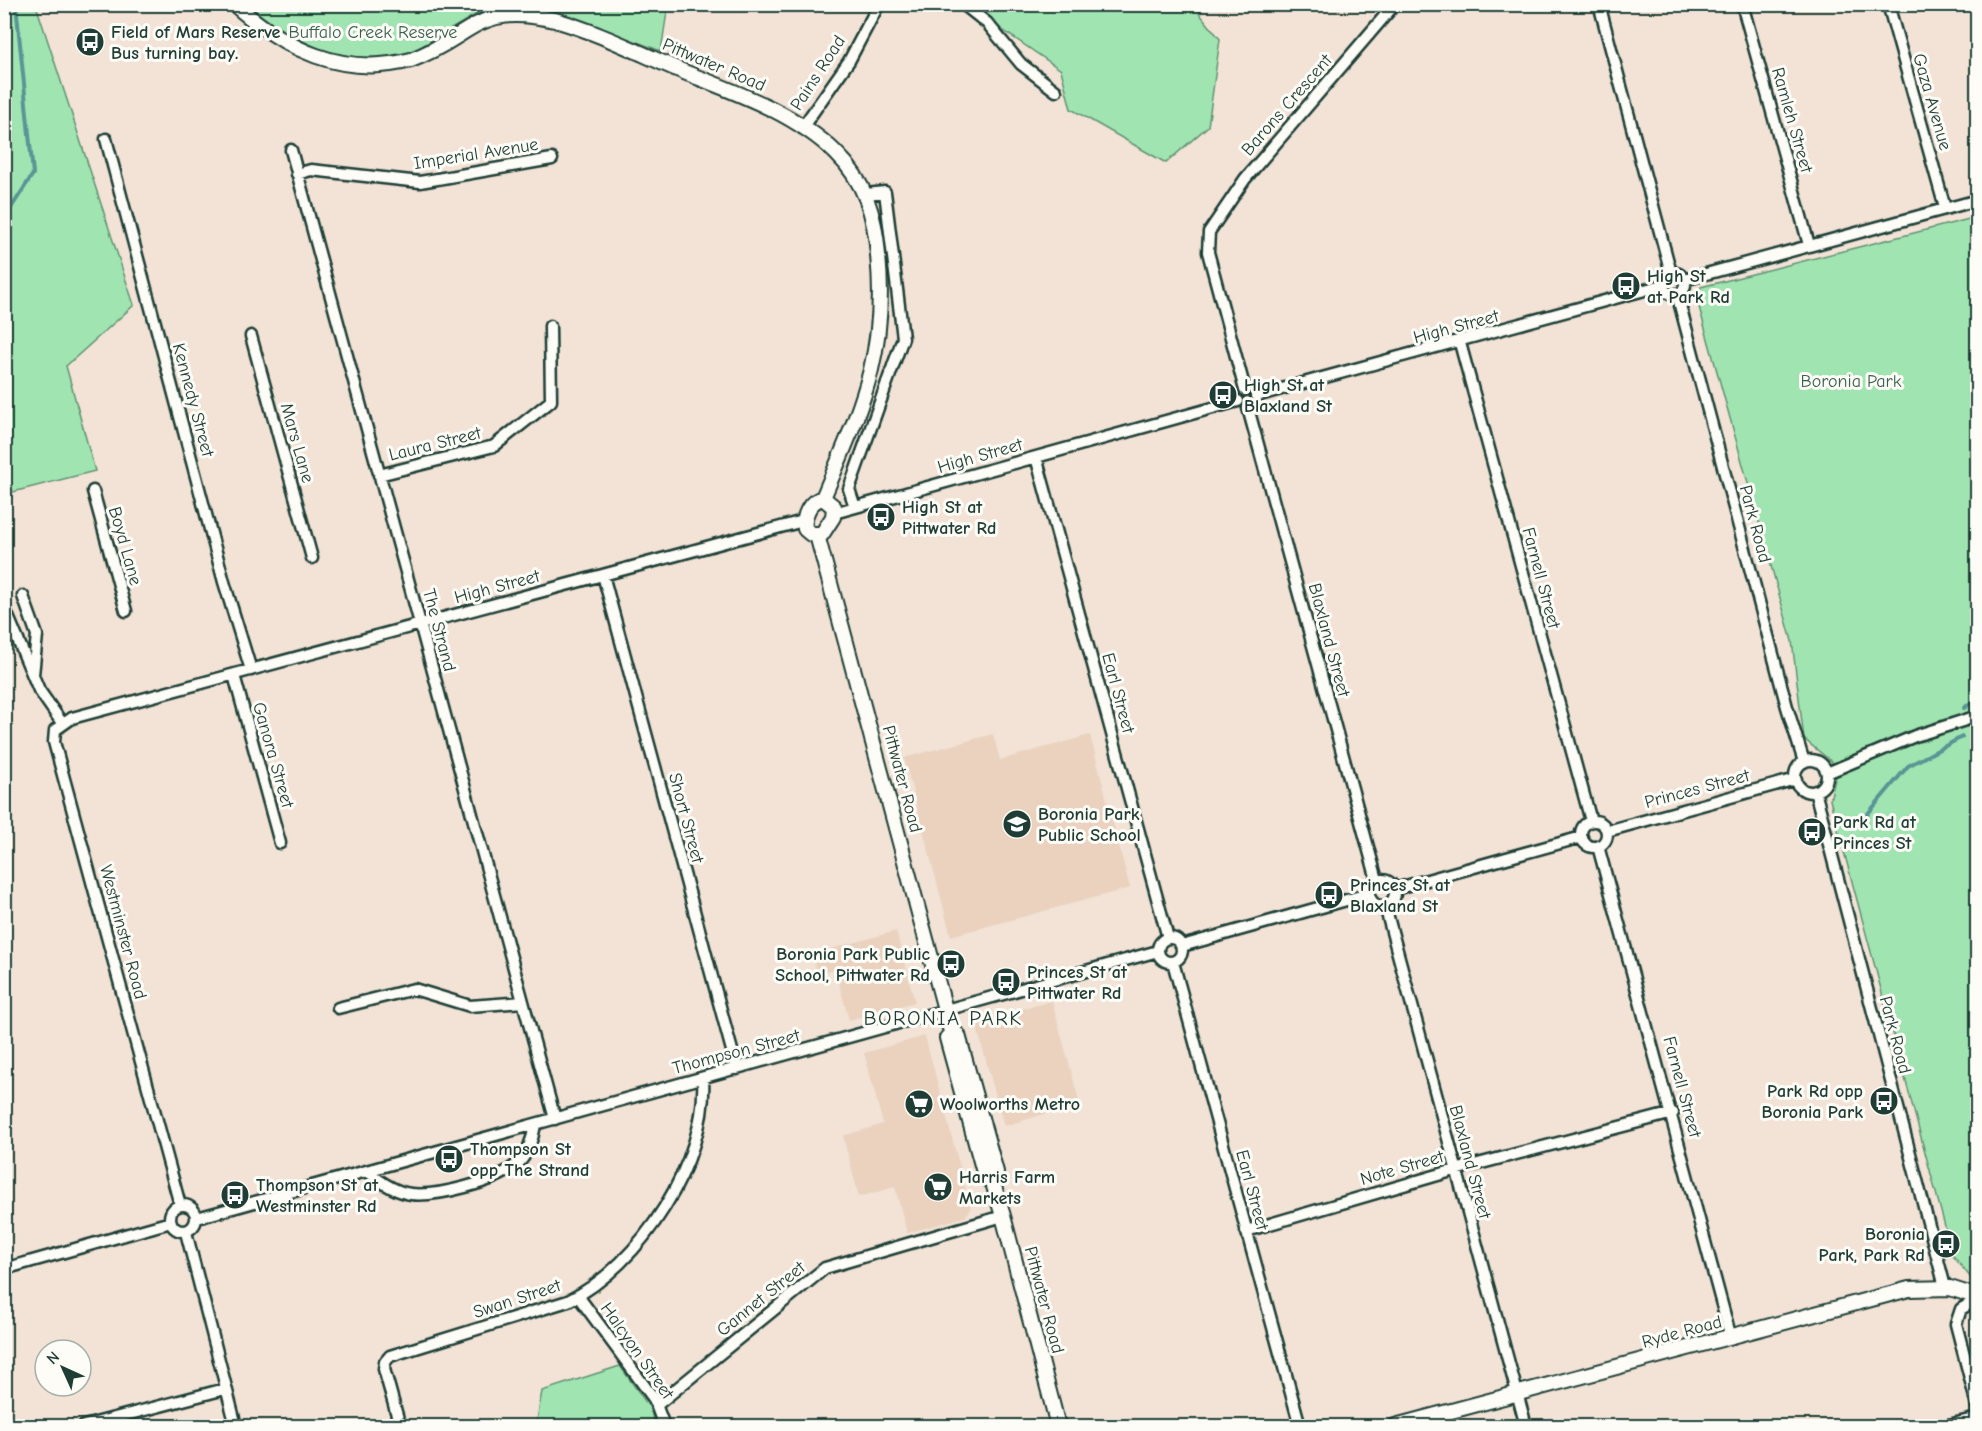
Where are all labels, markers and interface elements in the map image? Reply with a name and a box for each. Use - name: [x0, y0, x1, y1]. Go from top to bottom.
- place label: Field of Mars Reserve Bus turning bay.: [111, 22, 281, 64]
- park label: Buffalo Creek Reserve: [289, 22, 457, 43]
- bus stop icon: Field of Mars Reserve Bus turning bay.: [74, 26, 106, 58]
- street label: Pains Road: [786, 32, 850, 114]
- street label: Pittwater Road: [659, 34, 769, 96]
- street label: Barons Crescent: [1237, 49, 1337, 160]
- street label: Gaza Avenue: [1908, 51, 1956, 153]
- street label: Ramleh Street: [1767, 65, 1817, 176]
- street label: Imperial Avenue: [412, 134, 540, 174]
- place label: High St at Park Rd: [1647, 266, 1730, 308]
- bus stop icon: High St at Park Rd: [1610, 270, 1642, 302]
- street label: High Street: [1411, 305, 1502, 348]
- street label: Kennedy Street: [168, 341, 218, 460]
- park label: Boronia Park: [1801, 371, 1902, 392]
- place label: High St at Blaxland St: [1244, 375, 1333, 417]
- bus stop icon: High St at Blaxland St: [1207, 379, 1239, 411]
- street label: Mars Lane: [276, 401, 318, 485]
- street label: Laura Street: [387, 422, 484, 466]
- street label: High Street: [935, 434, 1026, 478]
- street label: Park Road: [1735, 483, 1775, 565]
- place label: High St at Pittwater Rd: [902, 497, 996, 539]
- bus stop icon: High St at Pittwater Rd: [865, 501, 897, 533]
- street label: Boyd Lane: [104, 504, 146, 588]
- street label: Farnell Street: [1517, 525, 1565, 632]
- street label: High Street: [452, 565, 543, 608]
- street label: Blaxland Street: [1304, 581, 1354, 700]
- street label: The Strand: [418, 586, 460, 674]
- street label: Earl Street: [1097, 651, 1139, 736]
- street label: Ganora Street: [248, 700, 298, 811]
- street label: Pittwater Road: [878, 723, 926, 835]
- street label: Princes Street: [1642, 765, 1752, 813]
- street label: Short Street: [664, 771, 708, 866]
- place label: Boronia Park Public School: [1038, 804, 1141, 846]
- school or university icon: Boronia Park Public School: [1001, 808, 1033, 840]
- place label: Park Rd at Princes St: [1833, 812, 1917, 854]
- bus stop icon: Park Rd at Princes St: [1796, 816, 1828, 848]
- street label: Westminster Road: [95, 863, 151, 1001]
- place label: Princes St at Blaxland St: [1350, 875, 1451, 917]
- bus stop icon: Princes St at Blaxland St: [1313, 879, 1345, 911]
- place label: Boronia Park Public School, Pittwater Rd: [775, 944, 931, 986]
- bus stop icon: Boronia Park Public School, Pittwater Rd: [935, 948, 967, 980]
- place label: Princes St at Pittwater Rd: [1027, 962, 1128, 1004]
- bus stop icon: Princes St at Pittwater Rd: [990, 966, 1022, 998]
- street label: Park Road: [1875, 994, 1915, 1076]
- district label: BORONIA PARK: [863, 1006, 1023, 1030]
- street label: Thompson Street: [670, 1025, 803, 1079]
- street label: Farnell Street: [1658, 1034, 1706, 1141]
- place label: Park Rd opp Boronia Park: [1762, 1081, 1863, 1123]
- bus stop icon: Park Rd opp Boronia Park: [1868, 1085, 1900, 1117]
- supermarket icon: Woolworths Metro: [903, 1088, 935, 1120]
- place label: Woolworths Metro: [940, 1094, 1080, 1115]
- street label: Blaxland Street: [1445, 1103, 1495, 1222]
- place label: Thompson St opp The Strand: [470, 1139, 589, 1181]
- bus stop icon: Thompson St opp The Strand: [433, 1143, 465, 1175]
- street label: Note Street: [1358, 1146, 1447, 1190]
- street label: Earl Street: [1231, 1148, 1273, 1233]
- place label: Harris Farm Markets: [959, 1167, 1055, 1209]
- supermarket icon: Harris Farm Markets: [922, 1171, 954, 1203]
- place label: Thompson St at Westminster Rd: [256, 1175, 379, 1217]
- bus stop icon: Thompson St at Westminster Rd: [219, 1179, 251, 1211]
- place label: Boronia Park, Park Rd: [1819, 1224, 1925, 1266]
- bus stop icon: Boronia Park, Park Rd: [1930, 1228, 1962, 1260]
- street label: Pittwater Road: [1020, 1244, 1068, 1356]
- street label: Gannet Street: [713, 1257, 810, 1341]
- street label: Swan Street: [471, 1275, 564, 1323]
- street label: Halcyon Street: [596, 1299, 679, 1404]
- street label: Ryde Road: [1640, 1311, 1724, 1353]
- north arrow: [33, 1338, 93, 1398]
- text: N: [43, 1348, 63, 1368]

